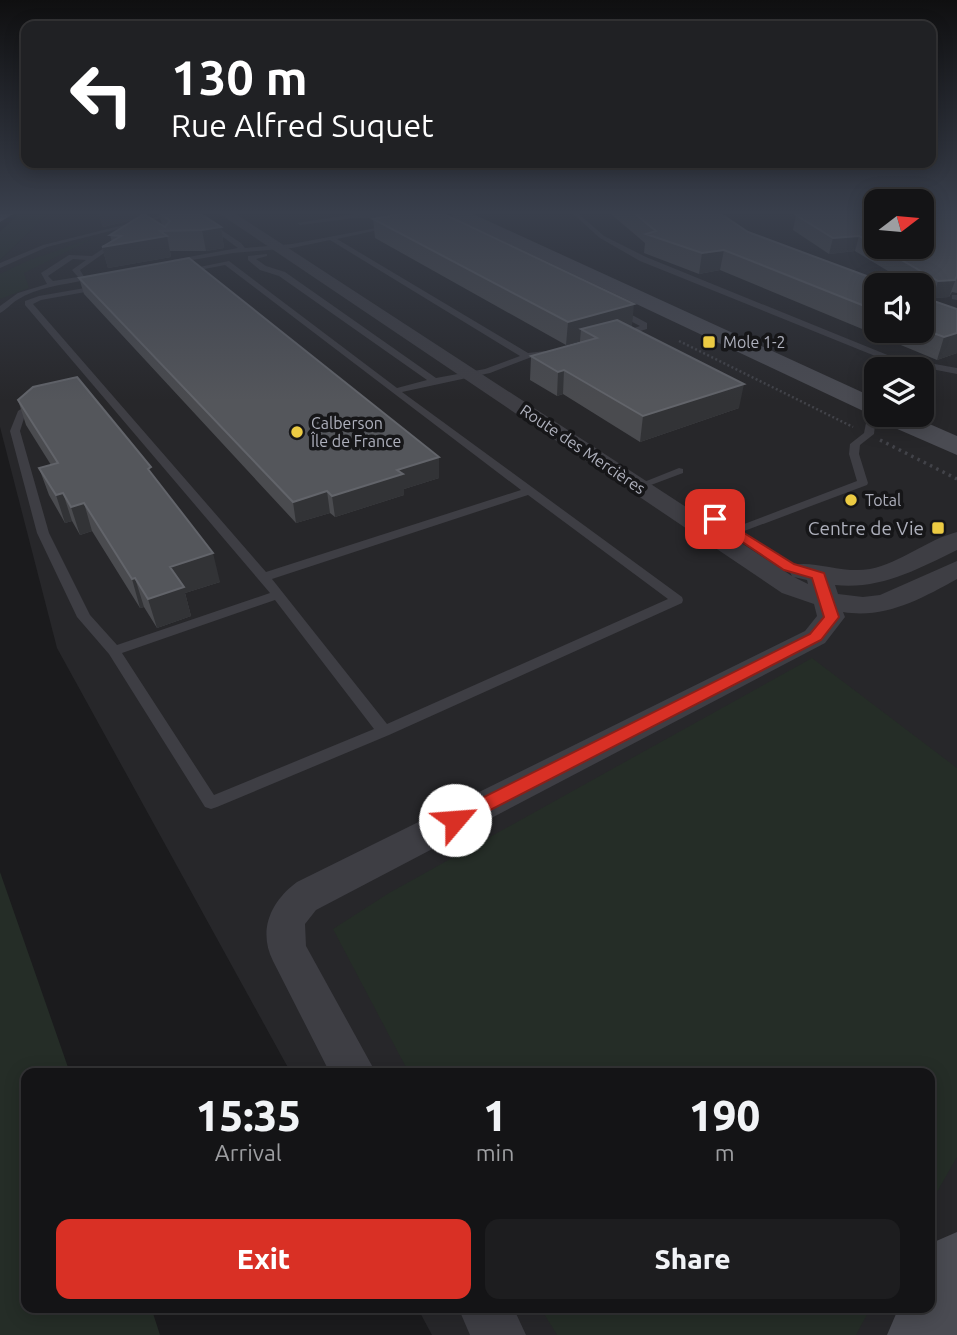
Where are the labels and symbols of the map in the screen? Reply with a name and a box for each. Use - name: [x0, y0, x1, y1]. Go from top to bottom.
- north arrow: [864, 189, 934, 259]
- place label: Mole 1-2: [723, 333, 786, 351]
- marker: Mole 1-2: [701, 334, 717, 350]
- street label: Route des Mercières: [517, 401, 649, 498]
- place label: Calberson Île de France: [310, 414, 401, 450]
- marker: Calberson Île de France: [289, 424, 305, 440]
- pin: [685, 489, 745, 549]
- place label: Total: [865, 491, 901, 509]
- marker: Total: [843, 492, 859, 508]
- place label: Centre de Vie: [808, 517, 924, 539]
- marker: Centre de Vie: [930, 520, 946, 536]
- position arrow: [418, 783, 492, 857]

